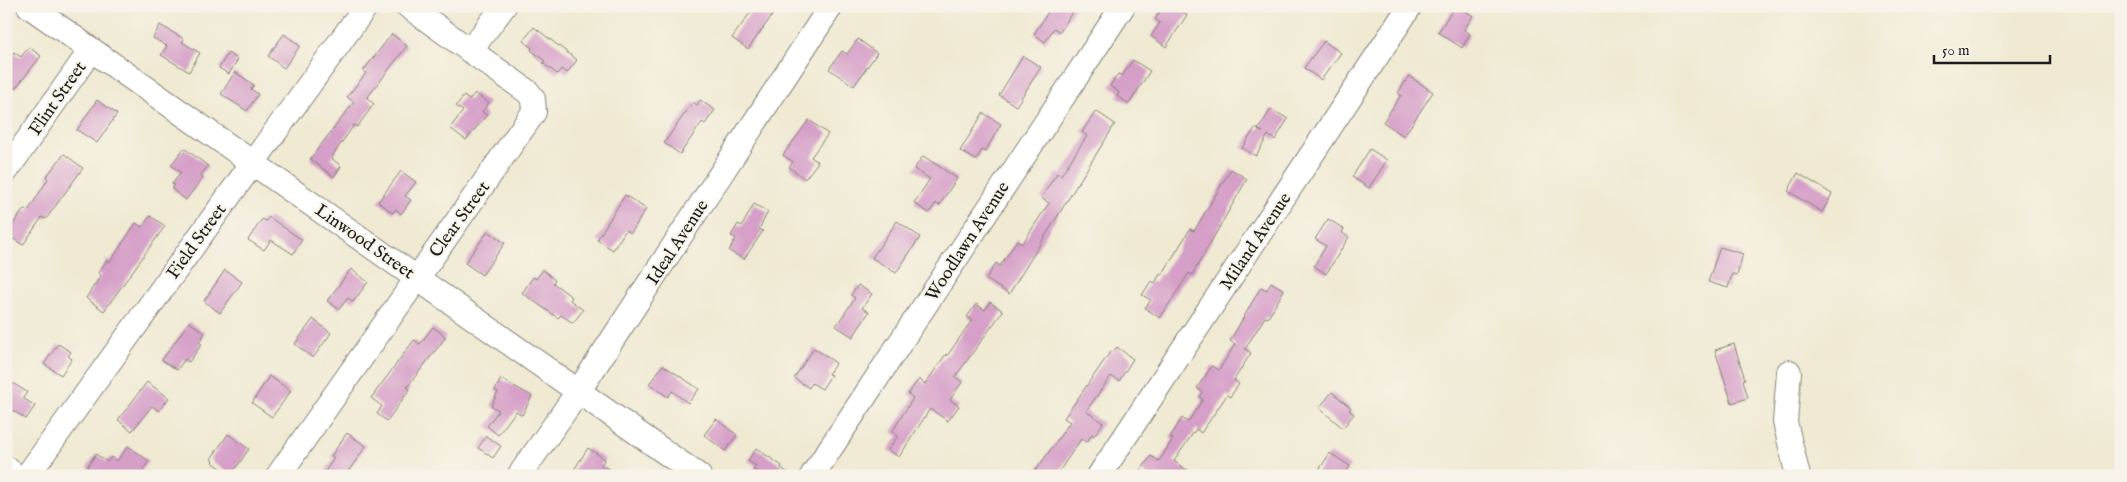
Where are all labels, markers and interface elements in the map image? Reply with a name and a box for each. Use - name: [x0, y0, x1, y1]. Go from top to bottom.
- scale bar: [1934, 32, 2051, 64]
- text: 50 m: [1942, 41, 1970, 60]
- street label: Flint Street: [24, 57, 92, 140]
- street label: Clear Street: [425, 177, 496, 263]
- street label: Woodlawn Avenue: [921, 178, 1015, 306]
- street label: Miland Avenue: [1215, 189, 1297, 295]
- street label: Ideal Avenue: [642, 196, 714, 290]
- street label: Linwood Street: [310, 199, 418, 285]
- street label: Field Street: [162, 200, 232, 284]

